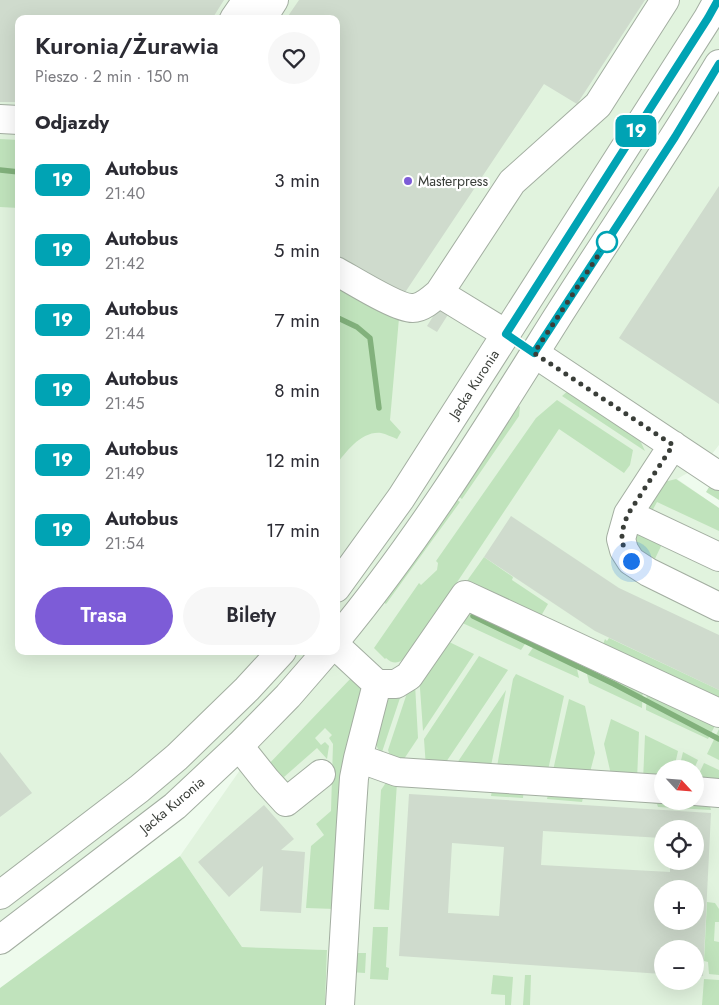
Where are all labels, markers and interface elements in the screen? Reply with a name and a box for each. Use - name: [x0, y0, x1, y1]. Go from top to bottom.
- text: Kuronia/Żurawia: [35, 28, 219, 63]
- button: heart: [268, 32, 320, 84]
- text: Pieszo · 2 min · 150 m: [35, 65, 189, 88]
- text: Odjazdy: [35, 109, 109, 136]
- line badge: 19: [614, 115, 658, 147]
- text: 19: [625, 118, 647, 144]
- text: Autobus: [105, 155, 178, 182]
- text: 19: [52, 167, 73, 193]
- text: 3 min: [274, 167, 320, 194]
- place label: Masterpress: [418, 171, 489, 191]
- marker: Masterpress: [402, 175, 414, 187]
- text: 21:40: [105, 182, 145, 205]
- text: Autobus: [105, 225, 178, 252]
- unlabelled marker: [596, 231, 618, 253]
- text: 19: [52, 237, 73, 263]
- text: 5 min: [274, 237, 320, 264]
- text: 21:42: [105, 252, 145, 275]
- text: Autobus: [105, 295, 178, 322]
- text: 19: [52, 307, 73, 333]
- text: 7 min: [275, 307, 320, 334]
- text: 21:44: [105, 322, 145, 345]
- street label: Jacka Kuronia: [443, 346, 504, 424]
- text: Autobus: [105, 365, 178, 392]
- text: 19: [52, 377, 73, 403]
- text: 8 min: [274, 377, 320, 404]
- text: 21:45: [105, 392, 144, 415]
- text: Autobus: [105, 435, 178, 462]
- text: 19: [52, 447, 73, 473]
- text: 12 min: [265, 447, 320, 474]
- text: 21:49: [105, 462, 145, 485]
- text: Autobus: [105, 505, 178, 532]
- text: 19: [52, 517, 73, 543]
- text: 17 min: [266, 517, 320, 544]
- text: 21:54: [105, 532, 144, 555]
- your location: [619, 549, 644, 574]
- button: Trasa: [35, 587, 173, 645]
- button: Bilety: [183, 587, 320, 645]
- north arrow: [654, 760, 704, 810]
- map controls: [654, 760, 704, 990]
- street label: Jacka Kuronia: [134, 772, 209, 839]
- button: locate: [654, 820, 704, 870]
- button: +: [654, 880, 704, 930]
- button: −: [654, 940, 704, 990]

